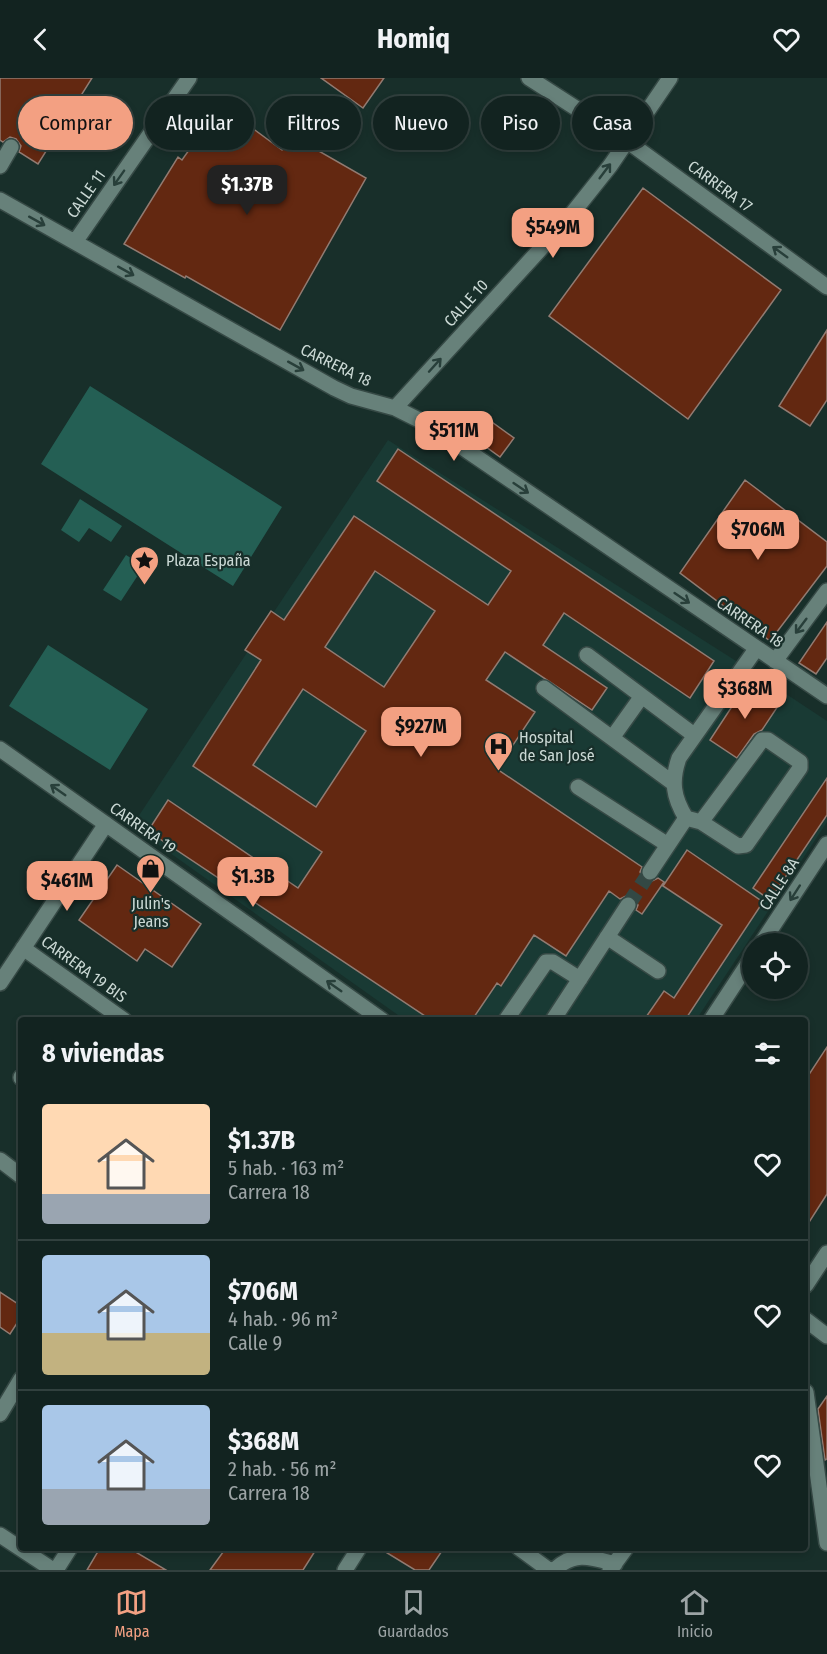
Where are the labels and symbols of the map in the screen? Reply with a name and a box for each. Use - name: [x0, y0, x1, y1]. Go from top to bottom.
- street label: CARRERA 17: [684, 156, 756, 216]
- one-way arrow: [599, 164, 612, 180]
- pin: $1.37B: [198, 165, 296, 216]
- street label: CALLE 11: [63, 166, 109, 222]
- one-way arrow: [113, 169, 125, 185]
- pin: $549M: [511, 208, 595, 259]
- one-way arrow: [29, 216, 46, 228]
- one-way arrow: [772, 246, 788, 259]
- one-way arrow: [117, 265, 134, 277]
- street label: CALLE 10: [440, 276, 492, 330]
- street label: CARRERA 18: [297, 340, 375, 390]
- one-way arrow: [427, 357, 442, 372]
- one-way arrow: [287, 360, 304, 372]
- pin: $511M: [412, 411, 496, 462]
- one-way arrow: [512, 482, 529, 494]
- pin: $706M: [716, 510, 800, 561]
- place icon: Plaza España: [129, 544, 161, 586]
- place label: Plaza España: [166, 551, 251, 570]
- one-way arrow: [673, 592, 690, 604]
- street label: CARRERA 18: [713, 593, 787, 651]
- one-way arrow: [795, 617, 807, 633]
- pin: $368M: [703, 669, 787, 720]
- pin: $927M: [379, 707, 463, 758]
- place label: Hospital de San José: [519, 728, 595, 765]
- hospital icon: Hospital de San José: [482, 730, 514, 772]
- one-way arrow: [50, 784, 66, 796]
- street label: CARRERA 19: [106, 798, 180, 858]
- shop icon: Julin's Jeans: [135, 852, 167, 894]
- street label: CALLE 8A: [755, 854, 803, 914]
- pin: $1.3B: [211, 857, 295, 908]
- pin: $461M: [25, 861, 109, 912]
- one-way arrow: [789, 884, 801, 900]
- place label: Julin's Jeans: [131, 894, 171, 931]
- street label: CARRERA 19 BIS: [38, 932, 131, 1006]
- one-way arrow: [327, 980, 343, 992]

